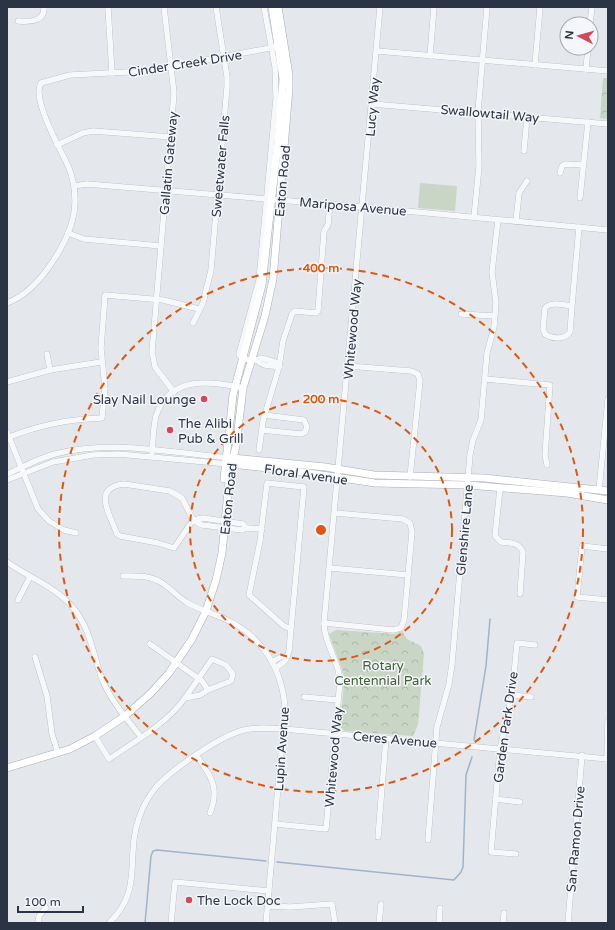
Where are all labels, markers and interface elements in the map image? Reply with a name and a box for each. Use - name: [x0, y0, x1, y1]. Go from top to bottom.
- north arrow: [559, 16, 599, 56]
- text: N: [563, 30, 576, 40]
- street label: Cinder Creek Drive: [127, 47, 243, 81]
- street label: Lucy Way: [362, 77, 384, 137]
- street label: Swallowtail Way: [440, 102, 540, 126]
- street label: Gallatin Gateway: [157, 111, 181, 216]
- street label: Sweetwater Falls: [209, 114, 233, 218]
- street label: Eaton Road: [272, 144, 294, 218]
- street label: Mariposa Avenue: [299, 194, 407, 220]
- text: 400 m: [303, 261, 339, 275]
- street label: Whitewood Way: [341, 278, 365, 380]
- place label: Slay Nail Lounge: [93, 392, 196, 408]
- text: 200 m: [303, 392, 339, 406]
- marker: Slay Nail Lounge: [199, 394, 209, 404]
- place label: The Alibi Pub & Grill: [178, 416, 244, 447]
- marker: The Alibi Pub & Grill: [165, 425, 175, 435]
- street label: Floral Avenue: [263, 461, 349, 489]
- street label: Eaton Road: [217, 462, 241, 536]
- street label: Glenshire Lane: [453, 484, 477, 576]
- centre of rings: [314, 523, 328, 537]
- park label: Rotary Centennial Park: [335, 658, 431, 689]
- street label: Garden Park Drive: [490, 671, 522, 784]
- street label: Lupin Avenue: [271, 706, 293, 792]
- street label: Whitewood Way: [322, 706, 346, 808]
- street label: Ceres Avenue: [352, 728, 438, 752]
- street label: San Ramon Drive: [563, 785, 589, 893]
- scale bar: [18, 888, 83, 914]
- place label: The Lock Doc: [197, 893, 281, 909]
- text: 100 m: [24, 895, 61, 909]
- marker: The Lock Doc: [184, 895, 194, 905]

